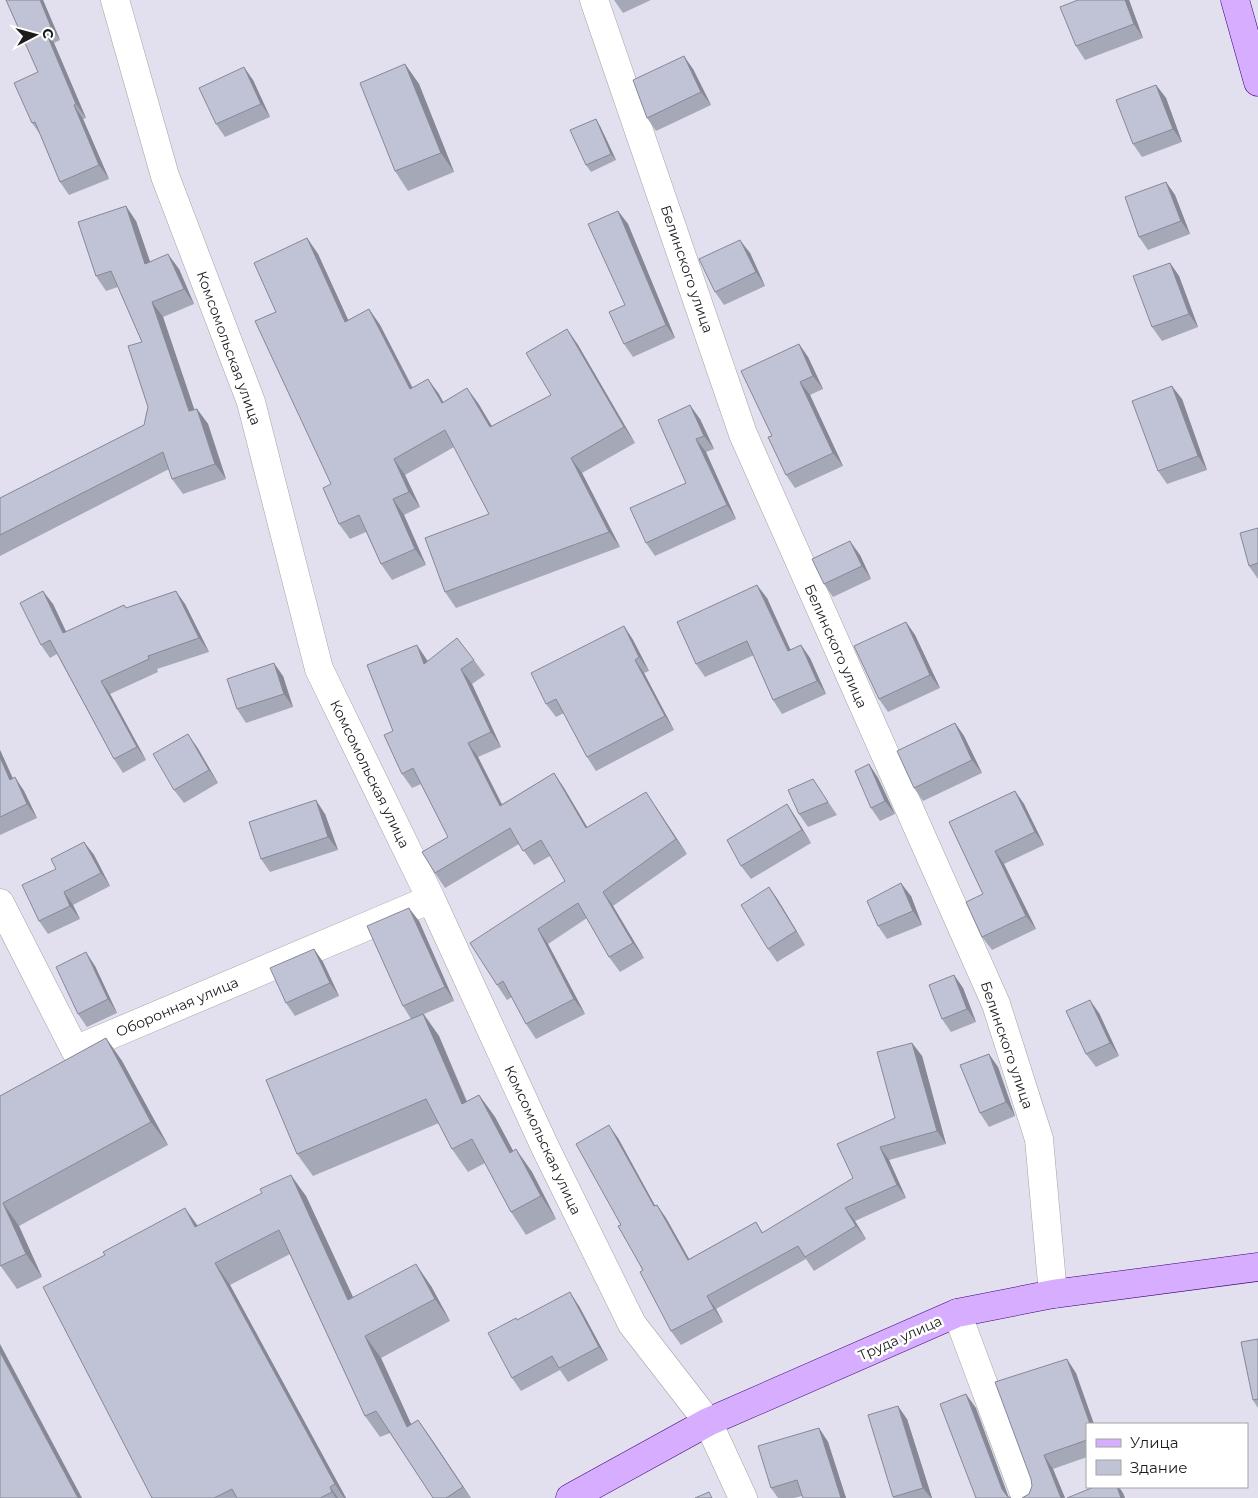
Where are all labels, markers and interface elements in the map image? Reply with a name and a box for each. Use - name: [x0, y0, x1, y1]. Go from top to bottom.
- north arrow: [10, 10, 60, 60]
- text: С: [38, 28, 57, 40]
- street label: Белинского улица: [657, 203, 717, 335]
- street label: Комсомольская улица: [193, 269, 265, 427]
- street label: Белинского улица: [801, 581, 871, 711]
- street label: Комсомольская улица: [326, 697, 414, 851]
- street label: Оборонная улица: [113, 973, 241, 1041]
- street label: Белинского улица: [977, 979, 1037, 1111]
- street label: Комсомольская улица: [500, 1063, 586, 1217]
- street label: Труда улица: [855, 1312, 945, 1364]
- legend: [1086, 1423, 1248, 1488]
- text: Улица: [1130, 1433, 1178, 1452]
- text: Здание: [1130, 1458, 1188, 1477]

